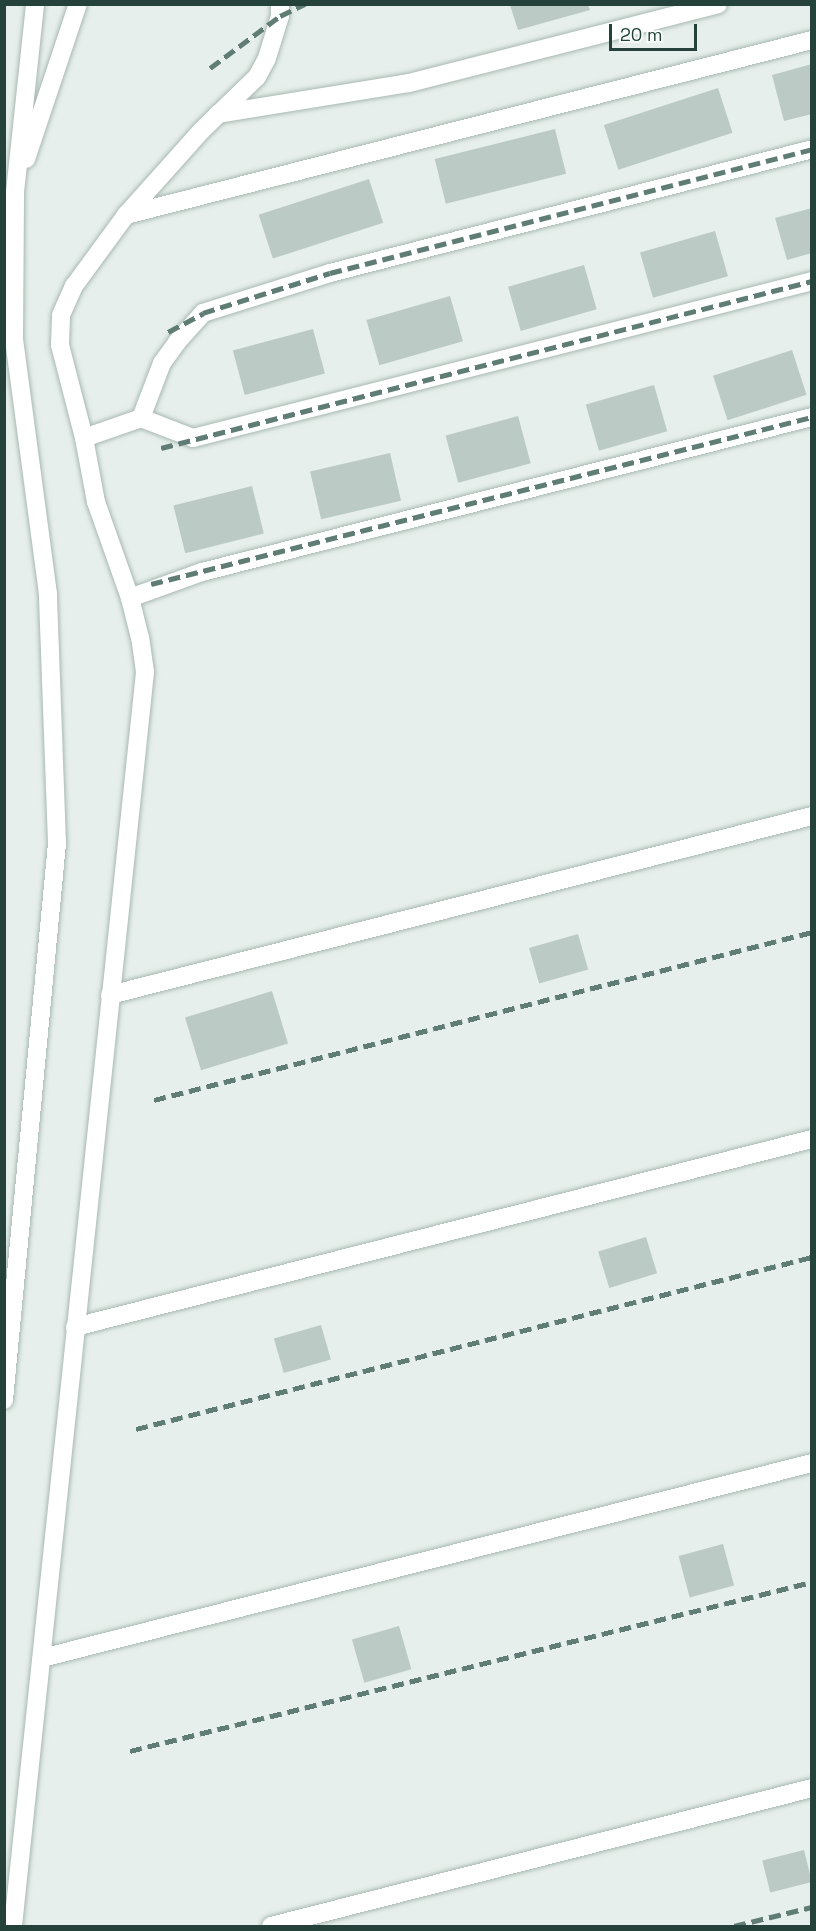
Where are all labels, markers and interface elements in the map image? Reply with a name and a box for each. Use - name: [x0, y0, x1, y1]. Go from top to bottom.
- scale bar: [612, 12, 700, 50]
- text: 20 m: [620, 23, 663, 46]

